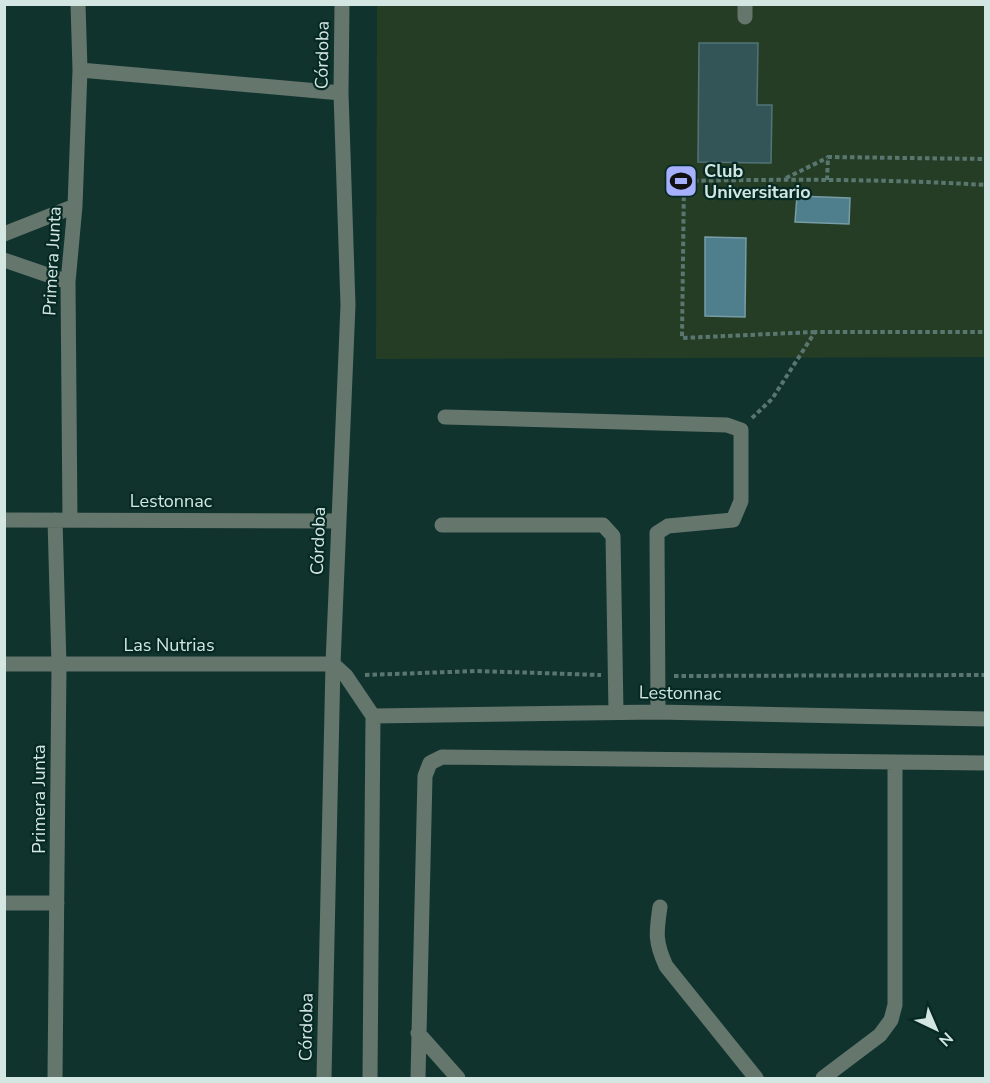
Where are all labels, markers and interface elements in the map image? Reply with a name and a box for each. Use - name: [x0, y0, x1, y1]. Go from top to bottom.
- street label: Córdoba: [309, 21, 335, 89]
- place label: Club Universitario: [704, 159, 811, 204]
- sports icon: Club Universitario: [663, 163, 699, 199]
- street label: Primera Junta: [37, 206, 67, 316]
- street label: Lestonnac: [130, 489, 212, 513]
- street label: Córdoba: [305, 506, 331, 576]
- street label: Las Nutrias: [123, 633, 215, 657]
- street label: Lestonnac: [639, 680, 721, 706]
- street label: Primera Junta: [27, 744, 51, 854]
- street label: Córdoba: [293, 993, 319, 1061]
- north arrow: [906, 999, 966, 1059]
- text: N: [934, 1027, 958, 1051]

